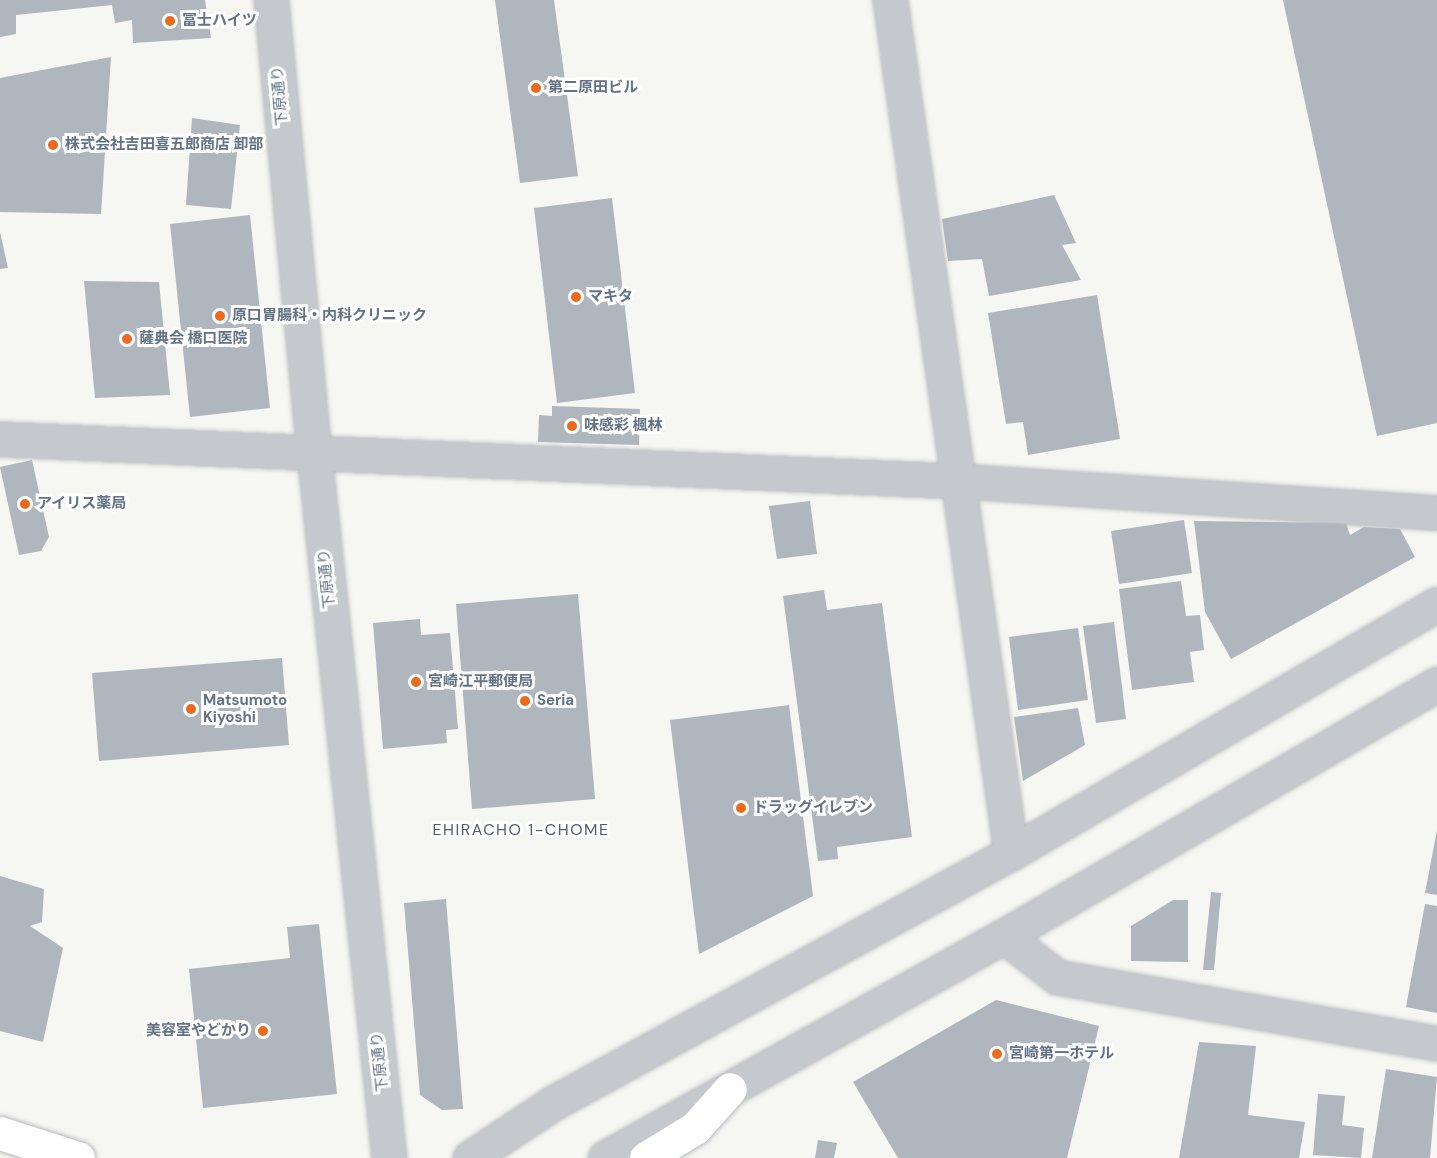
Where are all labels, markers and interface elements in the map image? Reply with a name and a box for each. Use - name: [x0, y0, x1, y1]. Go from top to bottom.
- place label: 冨士ハイツ: [182, 12, 257, 30]
- marker: 冨士ハイツ: [163, 14, 177, 28]
- street label: 下原通り: [268, 65, 292, 127]
- place label: 第二原田ビル: [548, 79, 638, 97]
- marker: 第二原田ビル: [529, 81, 543, 95]
- place label: 株式会社吉田喜五郎商店 卸部: [65, 136, 264, 154]
- marker: 株式会社吉田喜五郎商店 卸部: [46, 138, 60, 152]
- place label: マキタ: [588, 288, 633, 306]
- marker: マキタ: [569, 290, 583, 304]
- place label: 原口胃腸科・内科クリニック: [232, 307, 427, 325]
- marker: 原口胃腸科・内科クリニック: [213, 309, 227, 323]
- place label: 薩典会 橋口医院: [139, 330, 248, 348]
- marker: 薩典会 橋口医院: [120, 332, 134, 346]
- place label: 味感彩 楓林: [584, 417, 663, 435]
- marker: 味感彩 楓林: [565, 419, 579, 433]
- place label: アイリス薬局: [37, 495, 127, 513]
- marker: アイリス薬局: [18, 497, 32, 511]
- street label: 下原通り: [315, 548, 339, 610]
- place label: 宮崎江平郵便局: [428, 673, 533, 691]
- marker: 宮崎江平郵便局: [409, 675, 423, 689]
- place label: Matsumoto Kiyoshi: [203, 691, 287, 726]
- place label: Seria: [537, 692, 574, 710]
- marker: Seria: [518, 694, 532, 708]
- marker: Matsumoto Kiyoshi: [184, 702, 198, 716]
- place label: ドラッグイレブン: [753, 799, 873, 817]
- marker: ドラッグイレブン: [734, 801, 748, 815]
- district label: EHIRACHO 1-CHOME: [432, 820, 610, 840]
- place label: 美容室やどかり: [146, 1022, 251, 1040]
- marker: 美容室やどかり: [256, 1024, 270, 1038]
- street label: 下原通り: [368, 1031, 392, 1093]
- place label: 宮崎第一ホテル: [1009, 1045, 1114, 1063]
- marker: 宮崎第一ホテル: [990, 1047, 1004, 1061]

